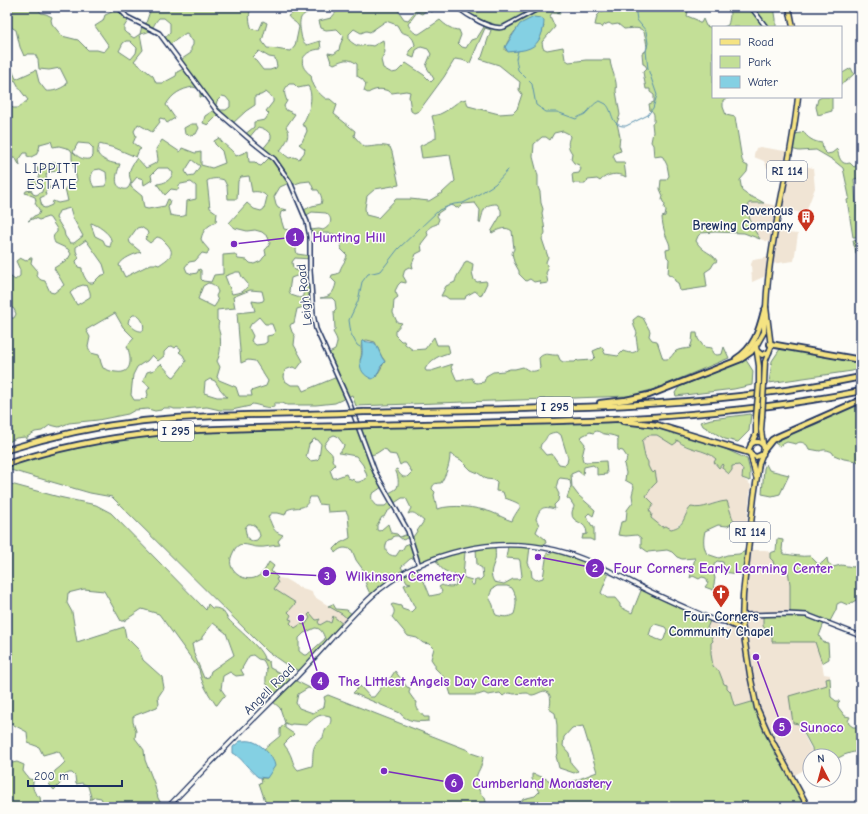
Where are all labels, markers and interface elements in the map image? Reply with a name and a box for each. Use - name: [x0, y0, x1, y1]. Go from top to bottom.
- legend: [712, 26, 842, 98]
- text: Road: [748, 35, 774, 49]
- text: Park: [748, 55, 771, 69]
- text: Water: [748, 75, 778, 89]
- district label: LIPPITT ESTATE: [24, 160, 80, 193]
- road number: RI 114: [767, 161, 807, 181]
- place label: Ravenous Brewing Company: [693, 203, 793, 233]
- building icon: Ravenous Brewing Company: [796, 207, 816, 232]
- callout: Hunting Hill: [285, 224, 394, 250]
- text: Hunting Hill: [312, 229, 386, 246]
- text: 1: [293, 230, 298, 244]
- street label: Leigh Road: [293, 263, 315, 327]
- road number: I 295: [537, 397, 573, 417]
- road number: I 295: [158, 421, 194, 441]
- road number: RI 114: [730, 522, 770, 542]
- callout: Four Corners Early Learning Center: [585, 555, 840, 581]
- text: Four Corners Early Learning Center: [613, 560, 833, 577]
- text: 2: [592, 561, 598, 575]
- callout: Wilkinson Cemetery: [317, 563, 472, 589]
- text: Wilkinson Cemetery: [346, 568, 465, 585]
- text: 3: [324, 569, 330, 583]
- church icon: Four Corners Community Chapel: [711, 583, 731, 608]
- place label: Four Corners Community Chapel: [669, 609, 773, 639]
- street label: Angell Road: [240, 660, 298, 718]
- callout: The Littlest Angels Day Care Center: [310, 668, 562, 694]
- text: The Littlest Angels Day Care Center: [338, 673, 554, 690]
- text: 4: [317, 674, 323, 688]
- callout: Sunoco: [772, 714, 852, 740]
- text: Sunoco: [800, 719, 844, 736]
- text: 5: [779, 720, 785, 734]
- north arrow: [802, 748, 842, 788]
- text: N: [817, 752, 825, 765]
- scale bar: [28, 762, 122, 788]
- text: 200 m: [34, 769, 69, 783]
- callout: Cumberland Monastery: [444, 770, 619, 796]
- text: Cumberland Monastery: [472, 775, 612, 792]
- text: 6: [451, 776, 457, 790]

